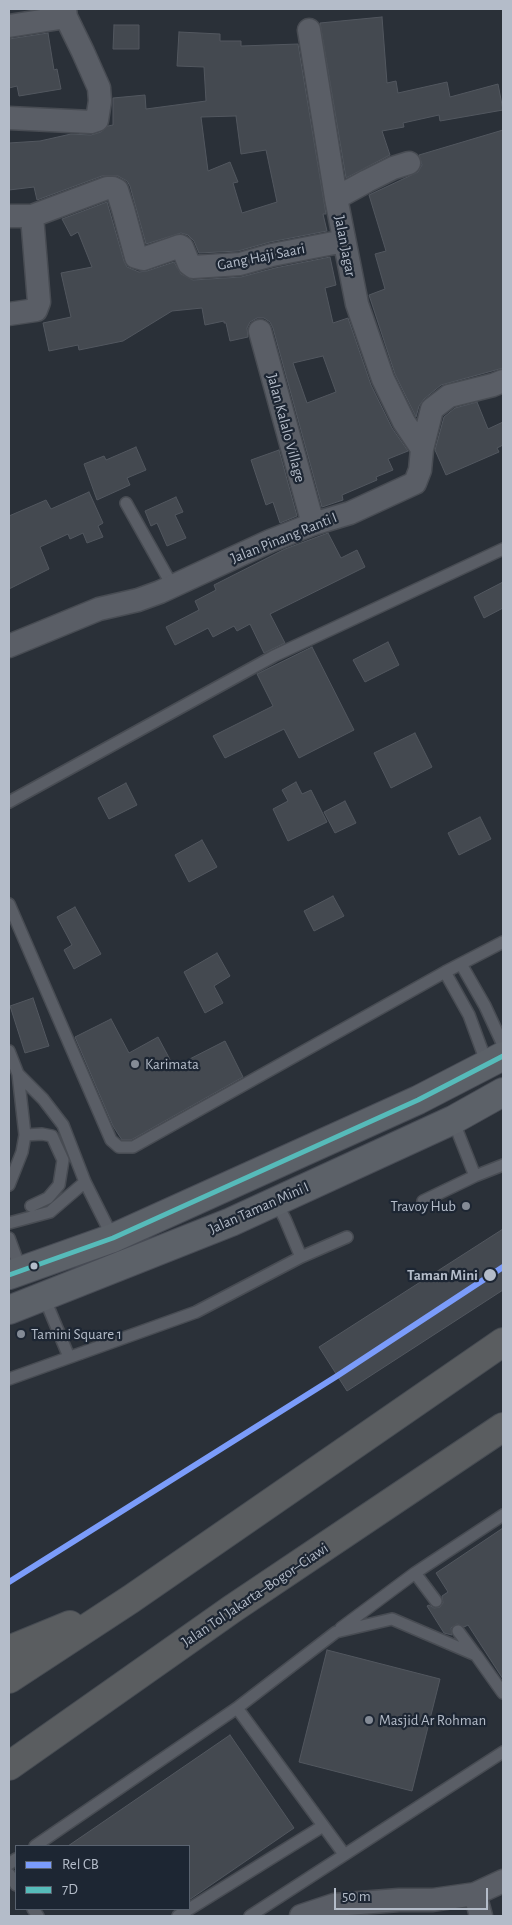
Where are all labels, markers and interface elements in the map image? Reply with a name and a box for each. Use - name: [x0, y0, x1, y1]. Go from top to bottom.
- street label: Jalan Jagar: [330, 214, 360, 278]
- street label: Gang Haji Saari: [216, 240, 306, 274]
- street label: Jalan Kalalo Village: [263, 372, 309, 484]
- street label: Jalan Pinang Ranti I: [228, 509, 340, 567]
- place label: Karimata: [145, 1055, 199, 1073]
- marker: Karimata: [129, 1058, 141, 1070]
- street label: Jalan Taman Mini I: [206, 1178, 312, 1238]
- place label: Travoy Hub: [391, 1197, 456, 1215]
- marker: Travoy Hub: [460, 1200, 472, 1212]
- unlabelled marker: [29, 1261, 39, 1271]
- place label: Taman Mini: [407, 1266, 478, 1284]
- marker: Taman Mini: [482, 1267, 498, 1283]
- place label: Tamini Square 1: [31, 1325, 122, 1343]
- marker: Tamini Square 1: [15, 1328, 27, 1340]
- street label: Jalan Tol Jakarta–Bogor–Ciawi: [178, 1539, 332, 1651]
- place label: Masjid Ar Rohman: [379, 1711, 486, 1729]
- marker: Masjid Ar Rohman: [363, 1714, 375, 1726]
- legend: [15, 1845, 190, 1910]
- text: Rel CB: [62, 1857, 99, 1872]
- scale bar: [337, 1878, 491, 1910]
- text: 7D: [62, 1882, 78, 1897]
- text: 50 m: [342, 1889, 371, 1904]

